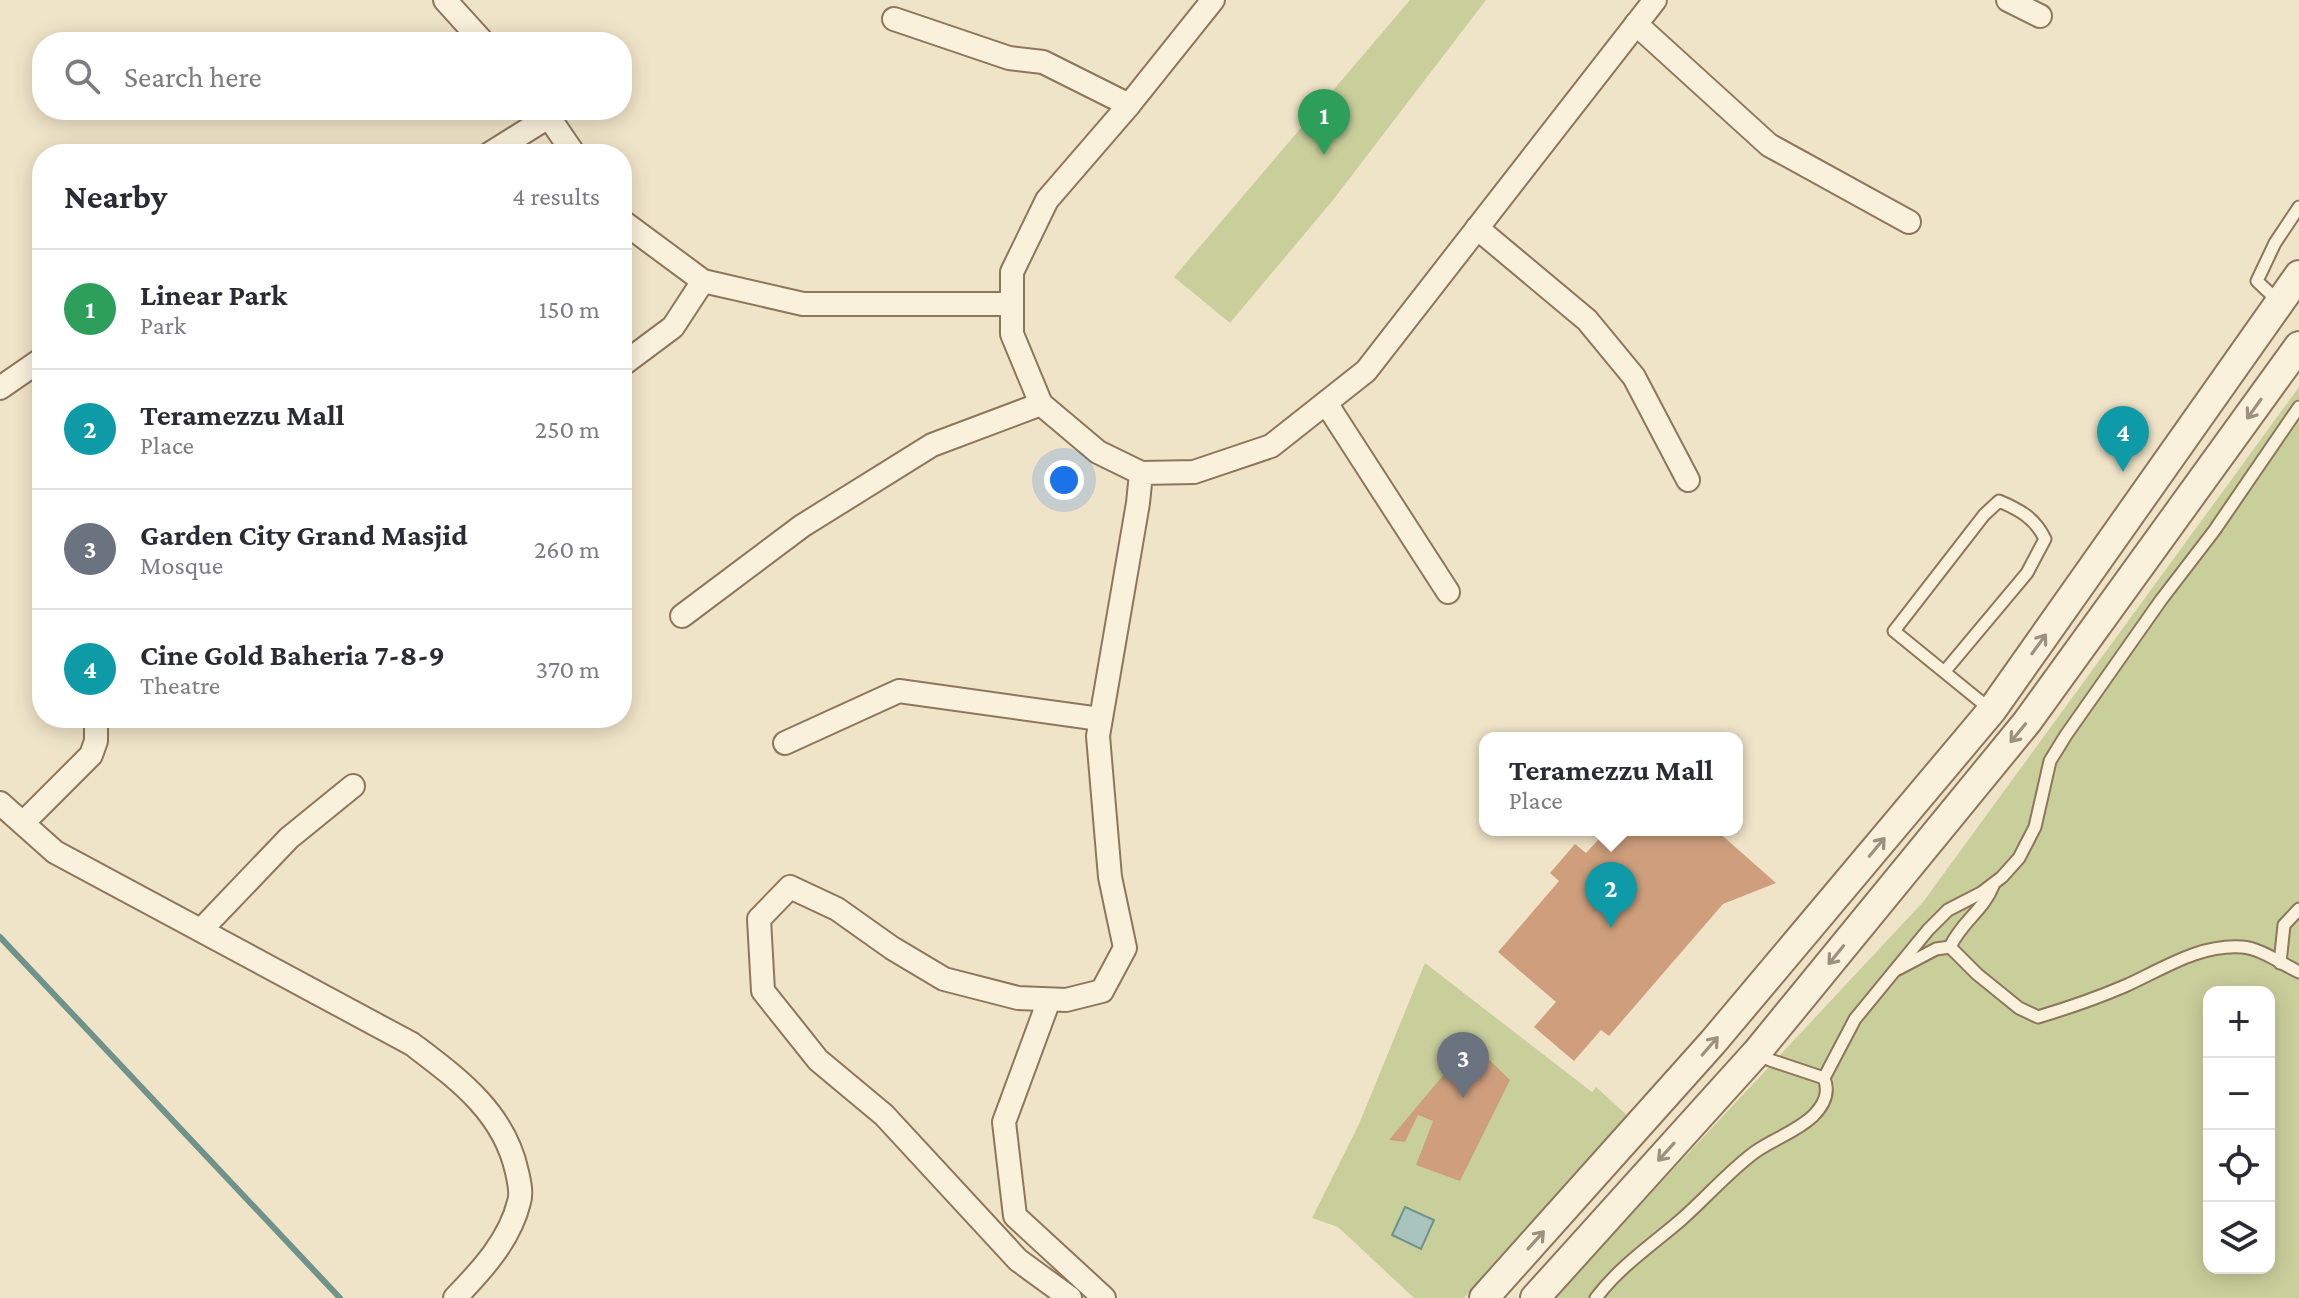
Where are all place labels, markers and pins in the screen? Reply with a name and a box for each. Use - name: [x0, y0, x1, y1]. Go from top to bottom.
- pin: 1: [1298, 89, 1350, 155]
- pin: 4: [2097, 406, 2149, 472]
- pin: 2: [1585, 862, 1637, 928]
- pin: 3: [1437, 1032, 1489, 1098]

